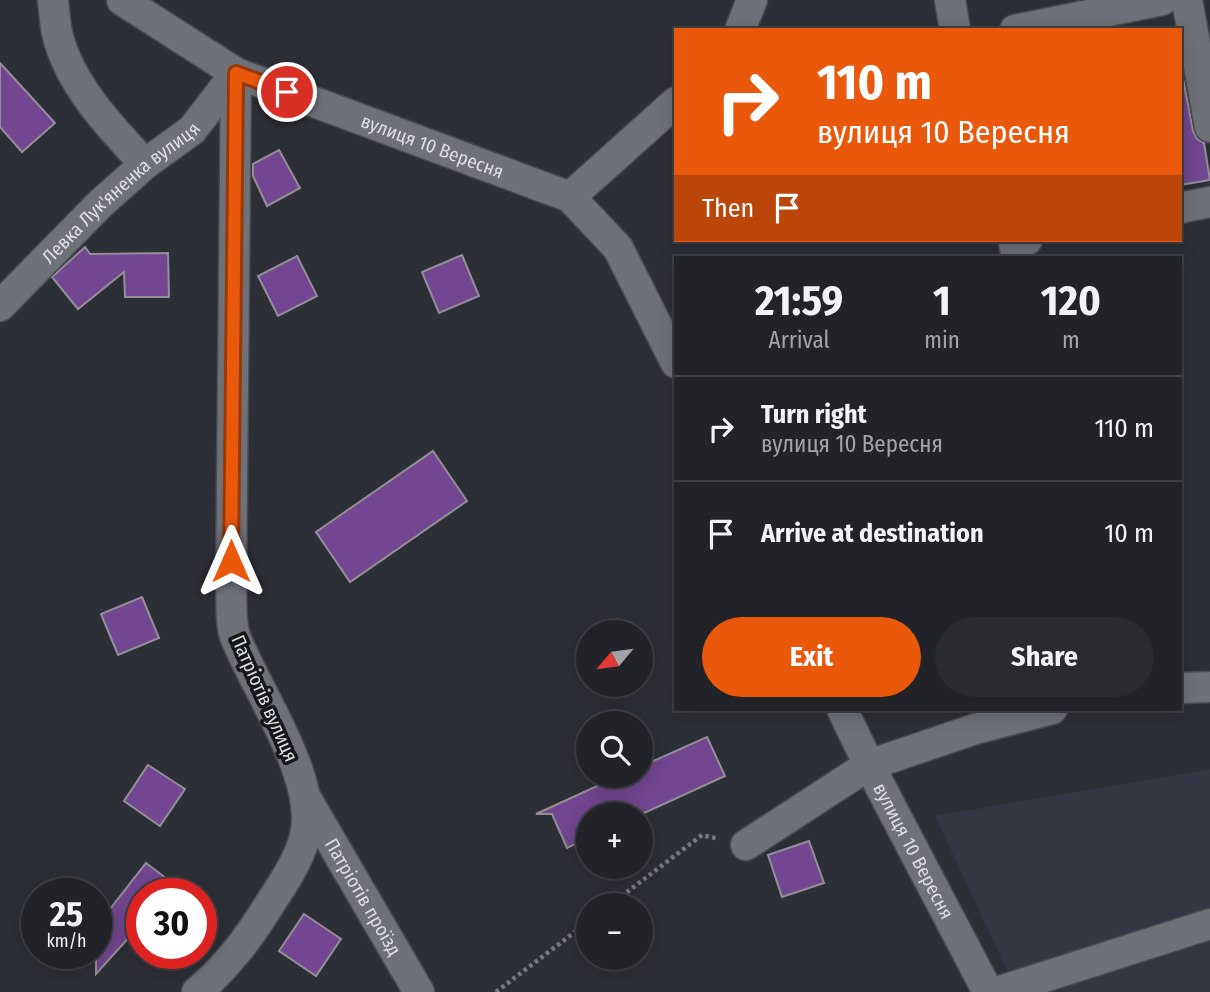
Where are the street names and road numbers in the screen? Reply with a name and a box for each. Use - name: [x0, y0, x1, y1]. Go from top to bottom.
- street label: вулиця 10 Вересня: [358, 109, 507, 183]
- street label: Левка Лук'яненка вулиця: [37, 118, 205, 268]
- street label: Патріотів вулиця: [226, 631, 303, 765]
- street label: вулиця 10 Вересня: [868, 779, 959, 923]
- street label: Патріотів проїзд: [320, 834, 406, 960]

